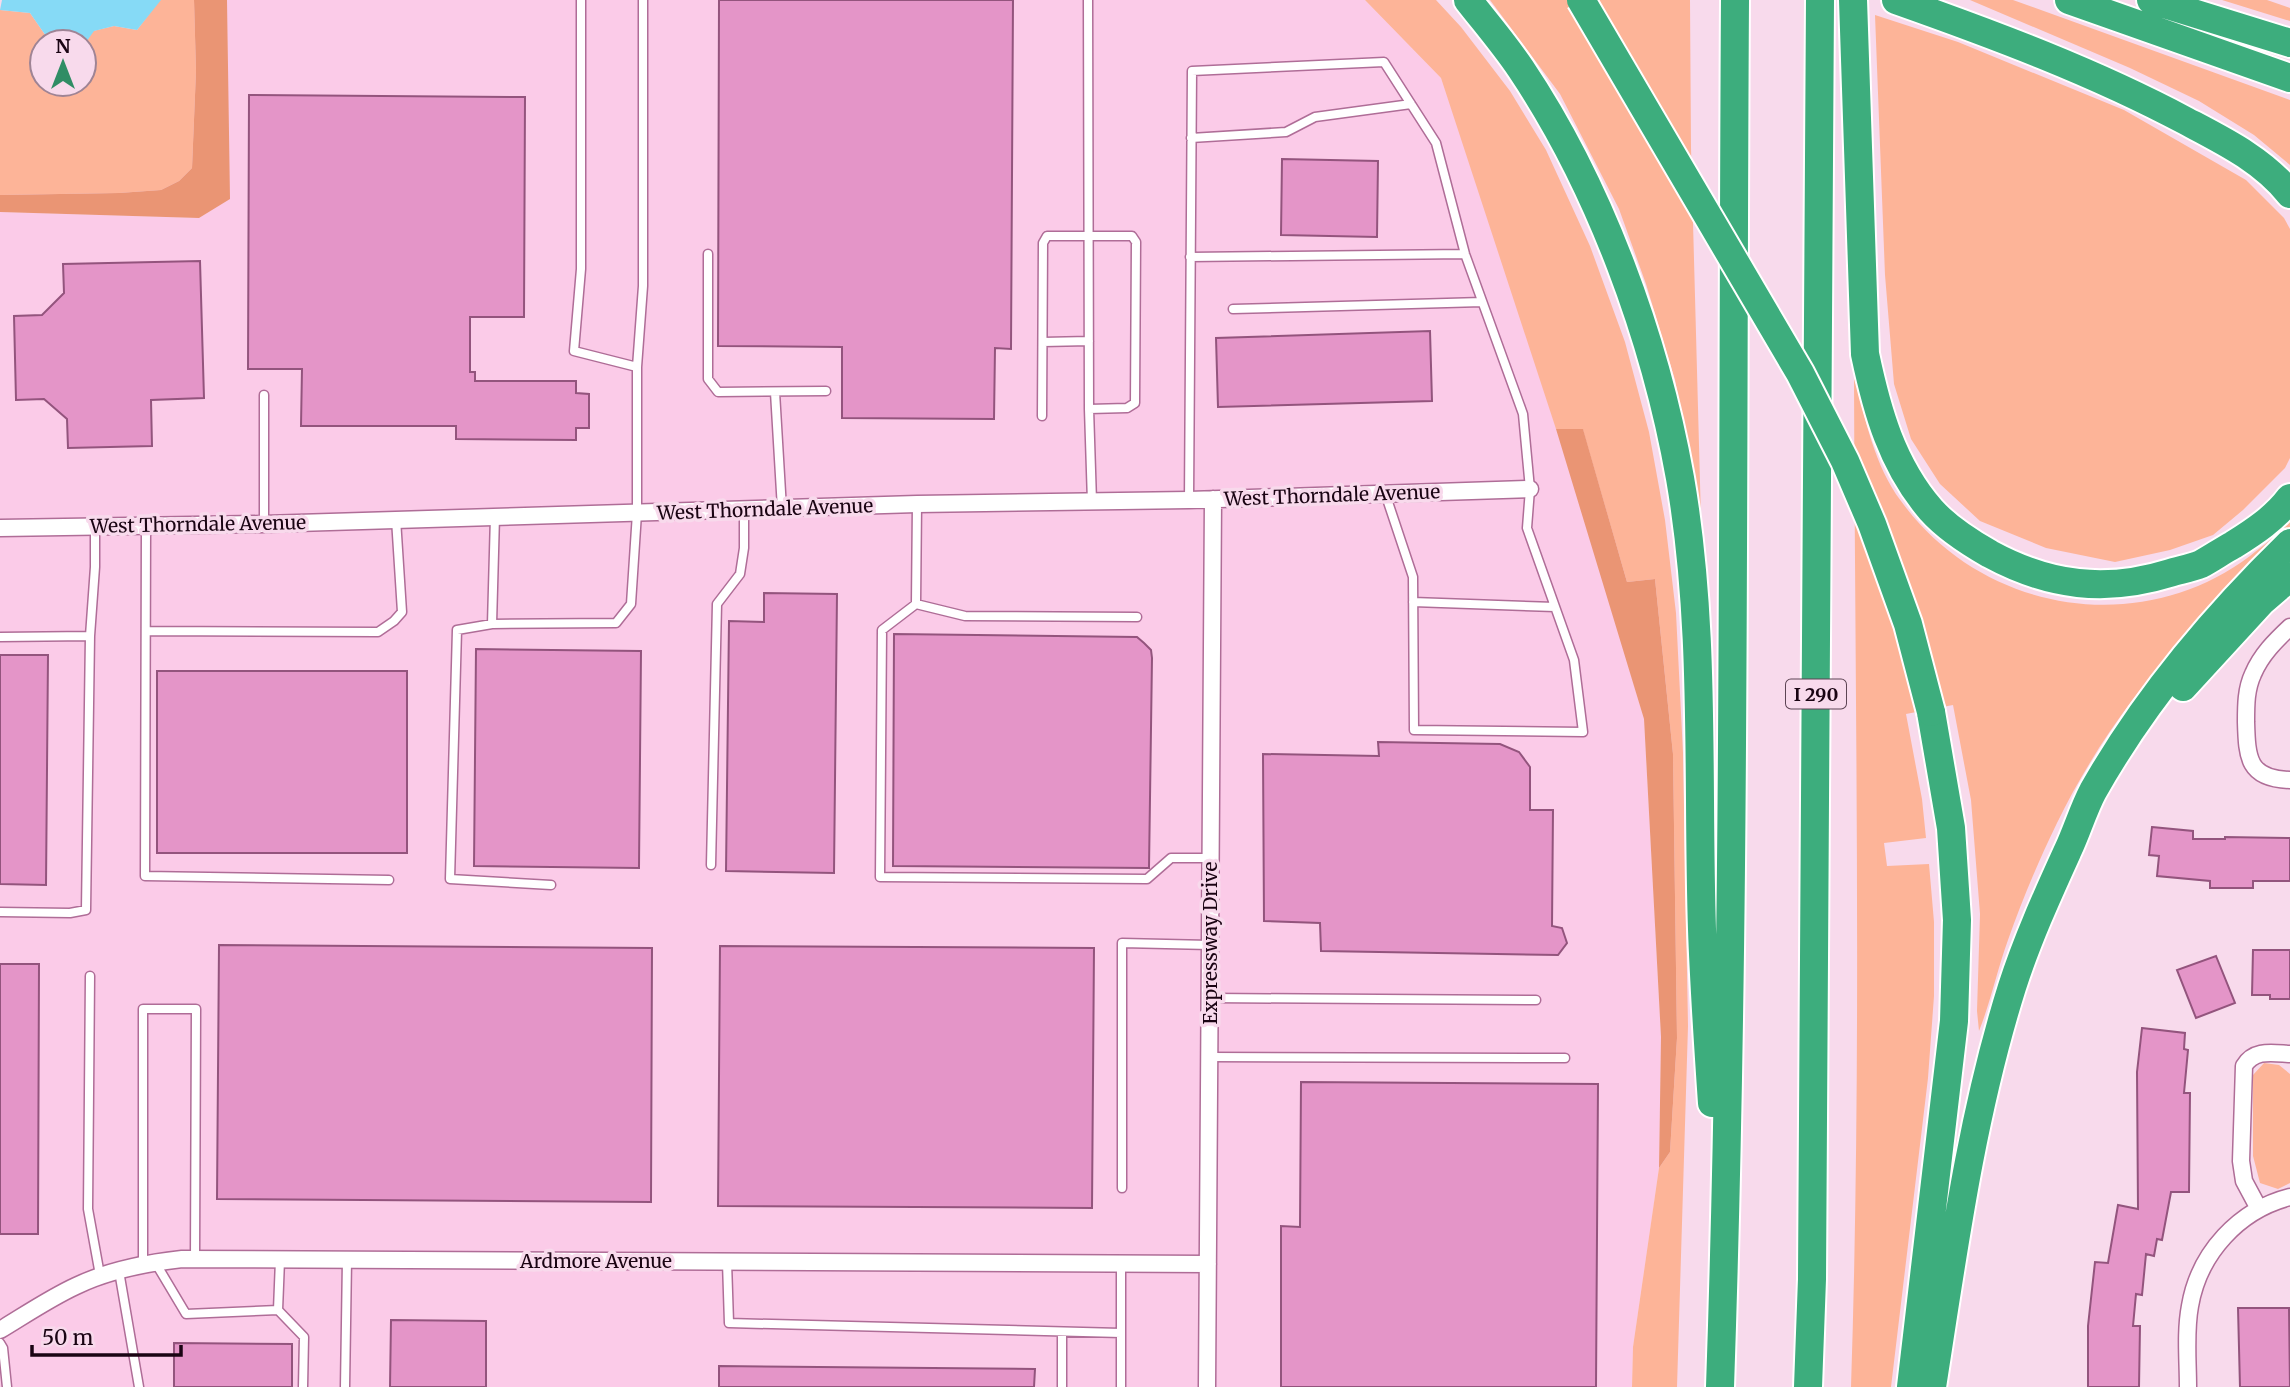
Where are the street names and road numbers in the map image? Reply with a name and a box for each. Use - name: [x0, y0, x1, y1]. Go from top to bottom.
- street label: West Thorndale Avenue: [1223, 479, 1441, 511]
- street label: West Thorndale Avenue: [656, 493, 874, 525]
- street label: West Thorndale Avenue: [89, 510, 306, 538]
- road number: I 290: [1786, 680, 1846, 708]
- street label: Expressway Drive: [1198, 862, 1222, 1024]
- street label: Ardmore Avenue: [519, 1249, 672, 1273]

